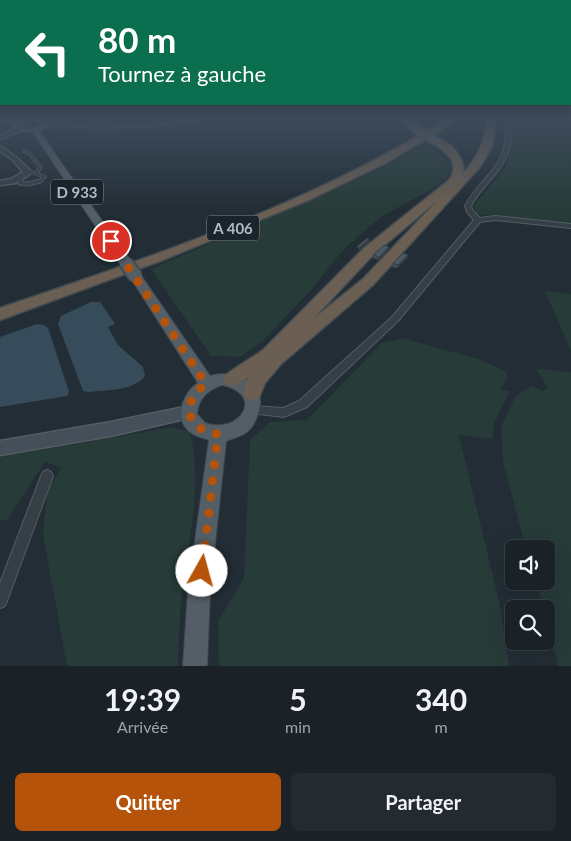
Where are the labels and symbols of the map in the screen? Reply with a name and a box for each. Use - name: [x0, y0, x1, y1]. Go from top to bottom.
- road number: D 933: [51, 180, 103, 204]
- road number: A 406: [207, 216, 259, 240]
- pin: [90, 220, 132, 262]
- position arrow: [175, 544, 227, 596]

